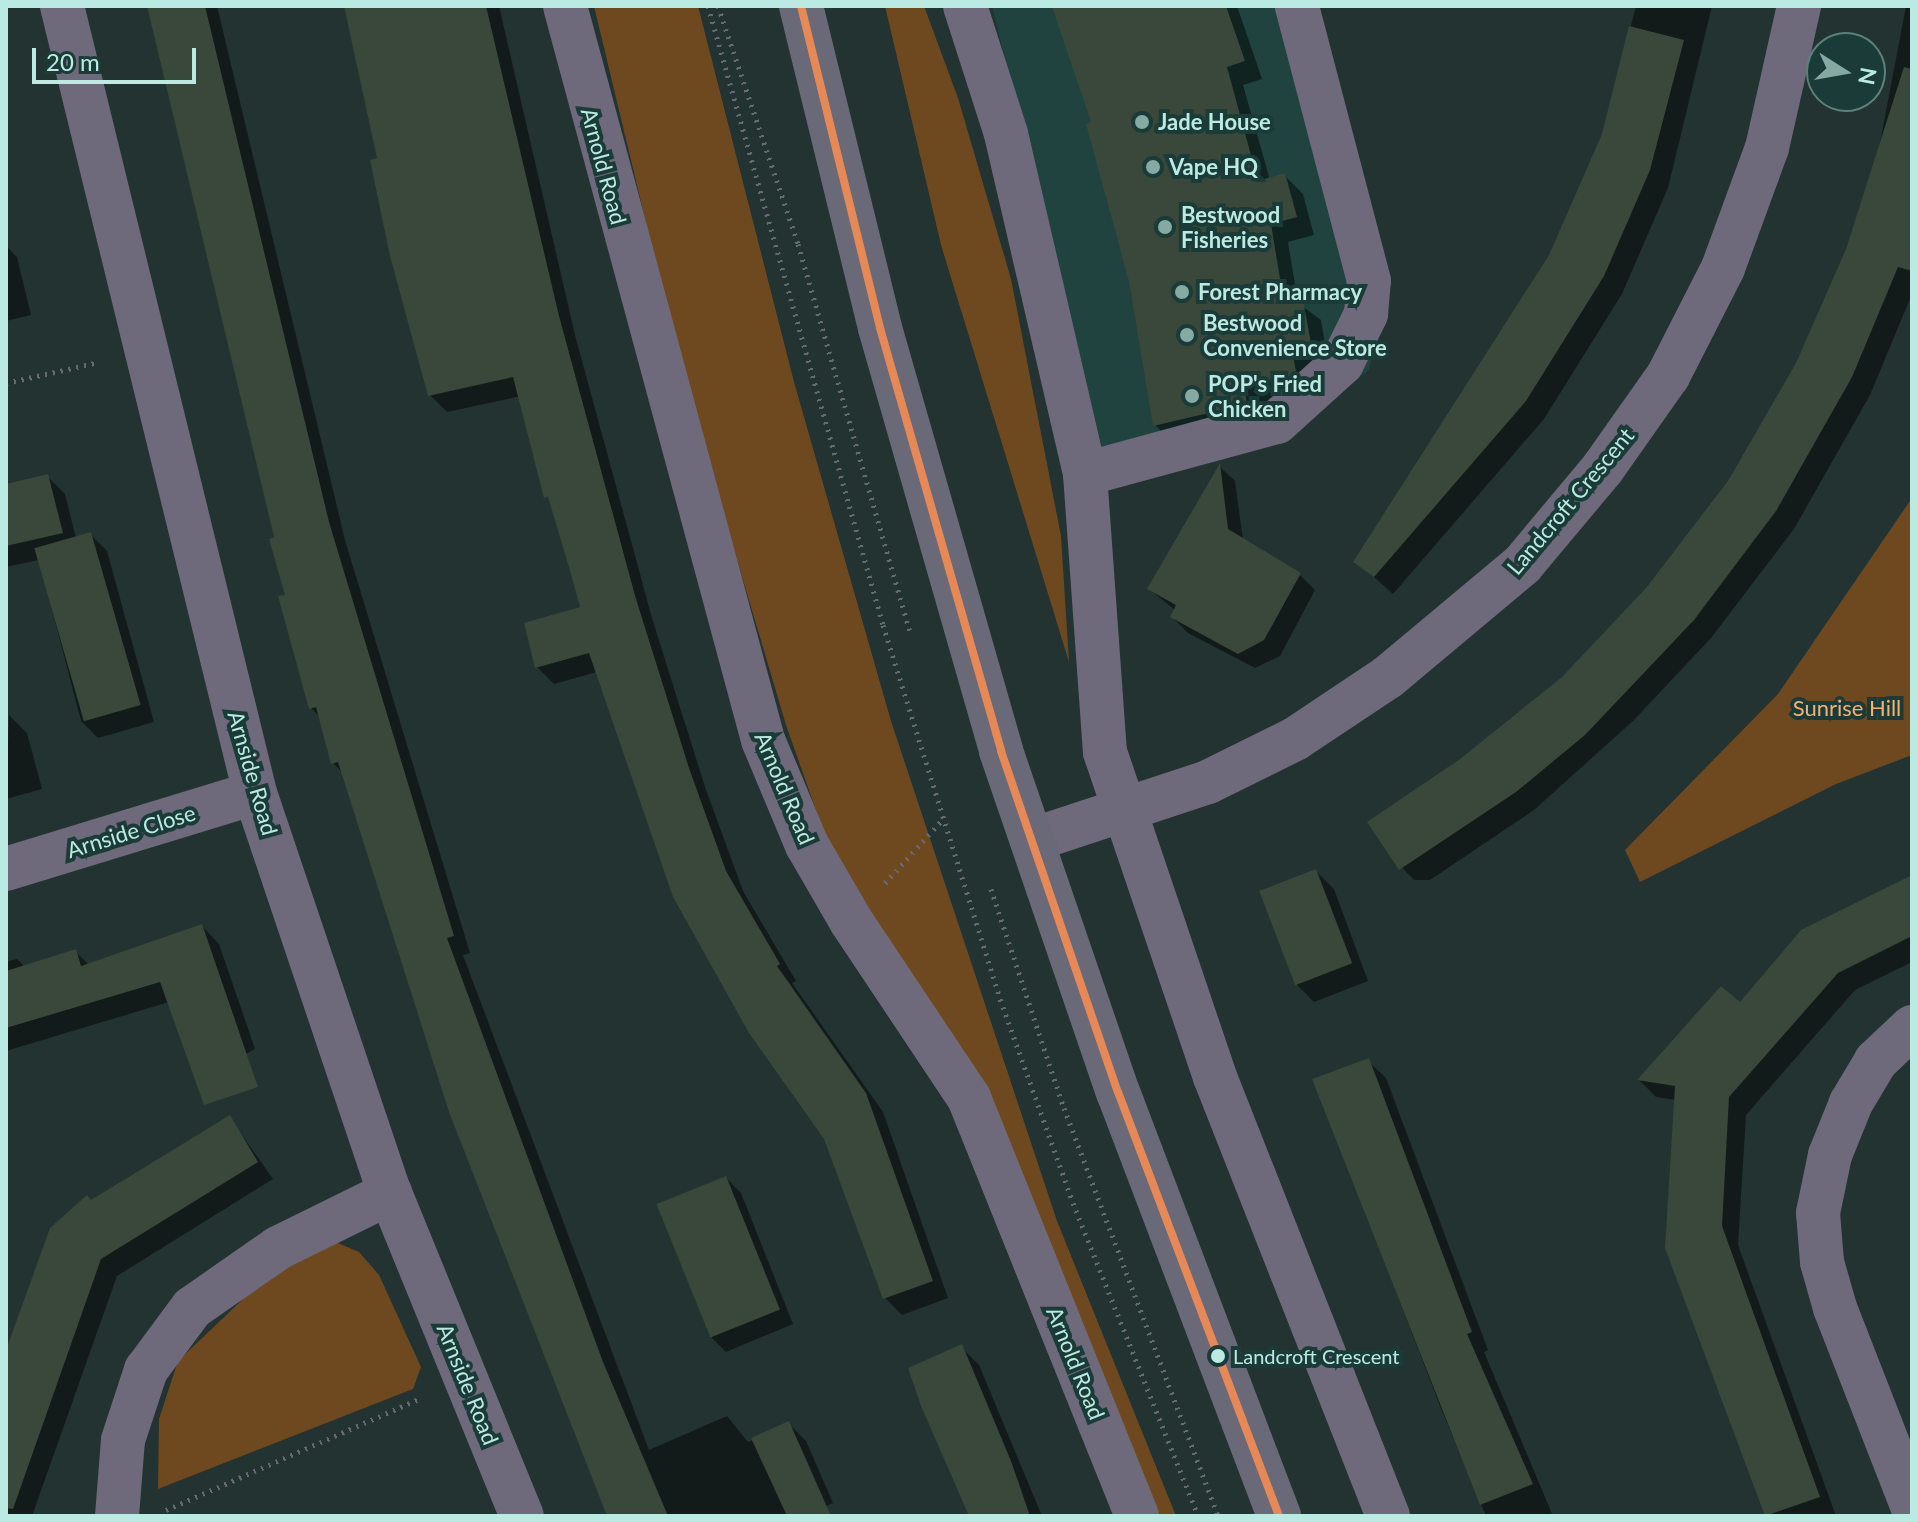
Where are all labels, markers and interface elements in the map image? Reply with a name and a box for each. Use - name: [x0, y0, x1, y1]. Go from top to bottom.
- scale bar: [36, 32, 200, 82]
- north arrow: [1806, 32, 1886, 112]
- text: 20 m: [46, 47, 100, 76]
- text: N: [1853, 65, 1883, 87]
- street label: Arnold Road: [576, 105, 632, 227]
- place label: Jade House: [1158, 109, 1271, 135]
- marker: Jade House: [1133, 113, 1151, 131]
- place label: Vape HQ: [1169, 154, 1258, 180]
- marker: Vape HQ: [1144, 158, 1162, 176]
- place label: Bestwood Fisheries: [1181, 201, 1280, 252]
- marker: Bestwood Fisheries: [1156, 218, 1174, 236]
- place label: Forest Pharmacy: [1198, 279, 1362, 305]
- marker: Forest Pharmacy: [1173, 283, 1191, 301]
- place label: Bestwood Convenience Store: [1203, 309, 1387, 360]
- marker: Bestwood Convenience Store: [1178, 326, 1196, 344]
- place label: POP's Fried Chicken: [1208, 370, 1322, 422]
- marker: POP's Fried Chicken: [1183, 387, 1201, 405]
- street label: Landcroft Crescent: [1501, 422, 1639, 580]
- park label: Sunrise Hill: [1793, 695, 1901, 721]
- street label: Arnside Road: [223, 708, 283, 838]
- street label: Arnold Road: [749, 728, 821, 848]
- street label: Arnside Close: [64, 799, 198, 863]
- street label: Arnold Road: [1041, 1303, 1111, 1423]
- street label: Arnside Road: [432, 1320, 504, 1448]
- place label: Landcroft Crescent: [1233, 1344, 1399, 1368]
- marker: Landcroft Crescent: [1210, 1348, 1226, 1364]

